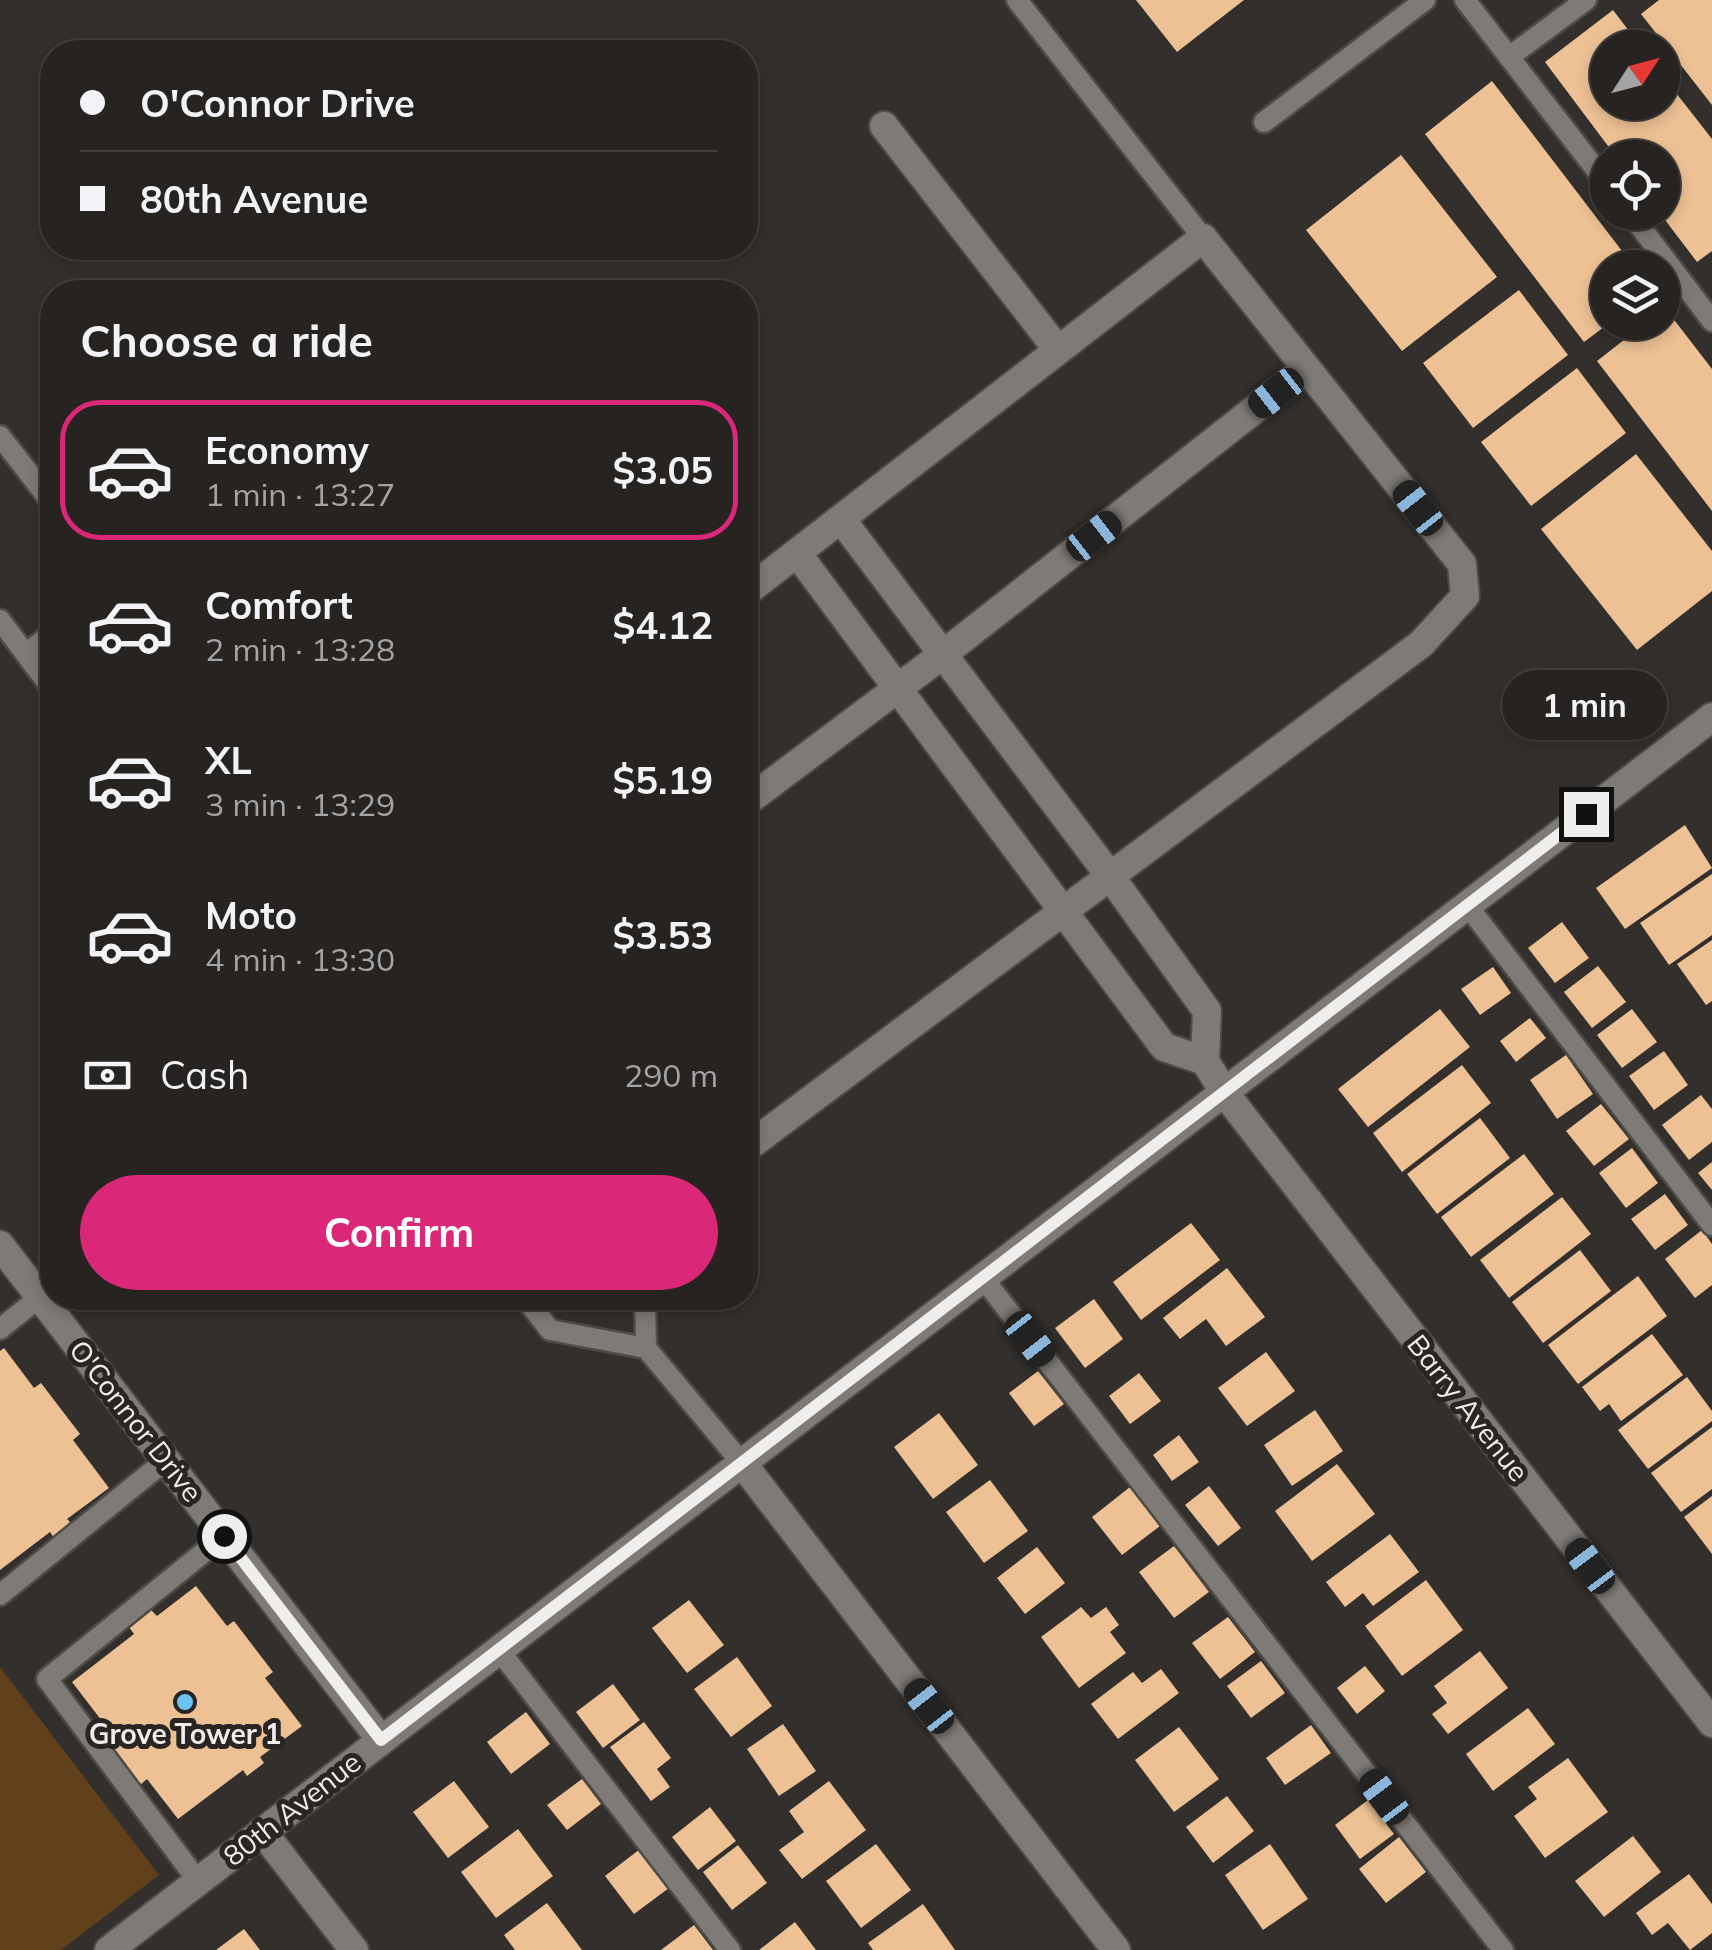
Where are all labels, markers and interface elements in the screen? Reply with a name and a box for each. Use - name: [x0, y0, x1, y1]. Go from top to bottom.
- north arrow: [1590, 30, 1680, 120]
- map controls: [1590, 30, 1680, 340]
- text: O'Connor Drive: [140, 79, 415, 127]
- button: locate: [1590, 140, 1680, 230]
- text: 80th Avenue: [140, 175, 368, 223]
- button: layers: [1590, 250, 1680, 340]
- text: Choose a ride: [80, 312, 373, 368]
- car: [1243, 363, 1309, 423]
- icon: car: [85, 425, 175, 515]
- text: Economy: [205, 426, 369, 474]
- text: $3.05: [612, 446, 713, 494]
- text: 1 min · 13:27: [205, 474, 395, 514]
- car: [1388, 475, 1448, 541]
- car: [1061, 506, 1127, 566]
- icon: car: [85, 580, 175, 670]
- text: Comfort: [205, 581, 353, 629]
- text: $4.12: [612, 601, 713, 649]
- text: 2 min · 13:28: [205, 629, 395, 669]
- callout: 1 min: [1504, 669, 1668, 739]
- text: 1 min: [1542, 685, 1627, 725]
- icon: car: [85, 735, 175, 825]
- text: XL: [205, 736, 252, 784]
- text: $5.19: [612, 756, 713, 804]
- text: 3 min · 13:29: [205, 784, 395, 824]
- route end: [1564, 792, 1609, 837]
- icon: car: [85, 890, 175, 980]
- text: Moto: [205, 891, 297, 939]
- text: $3.53: [612, 911, 713, 959]
- text: 4 min · 13:30: [205, 939, 395, 979]
- icon: cash: [80, 1048, 135, 1103]
- text: Cash: [160, 1051, 249, 1099]
- text: 290 m: [624, 1055, 718, 1095]
- button: Confirm: [80, 1175, 718, 1290]
- car: [1000, 1306, 1060, 1372]
- street label: Barry Avenue: [1400, 1327, 1537, 1488]
- street label: O'Connor Drive: [62, 1333, 210, 1509]
- route start: [202, 1514, 247, 1559]
- car: [1560, 1533, 1620, 1599]
- car: [899, 1673, 959, 1739]
- marker: Grove Tower 1: [174, 1691, 196, 1713]
- place label: Grove Tower 1: [89, 1716, 281, 1751]
- street label: 80th Avenue: [216, 1744, 367, 1873]
- car: [1354, 1764, 1414, 1830]

